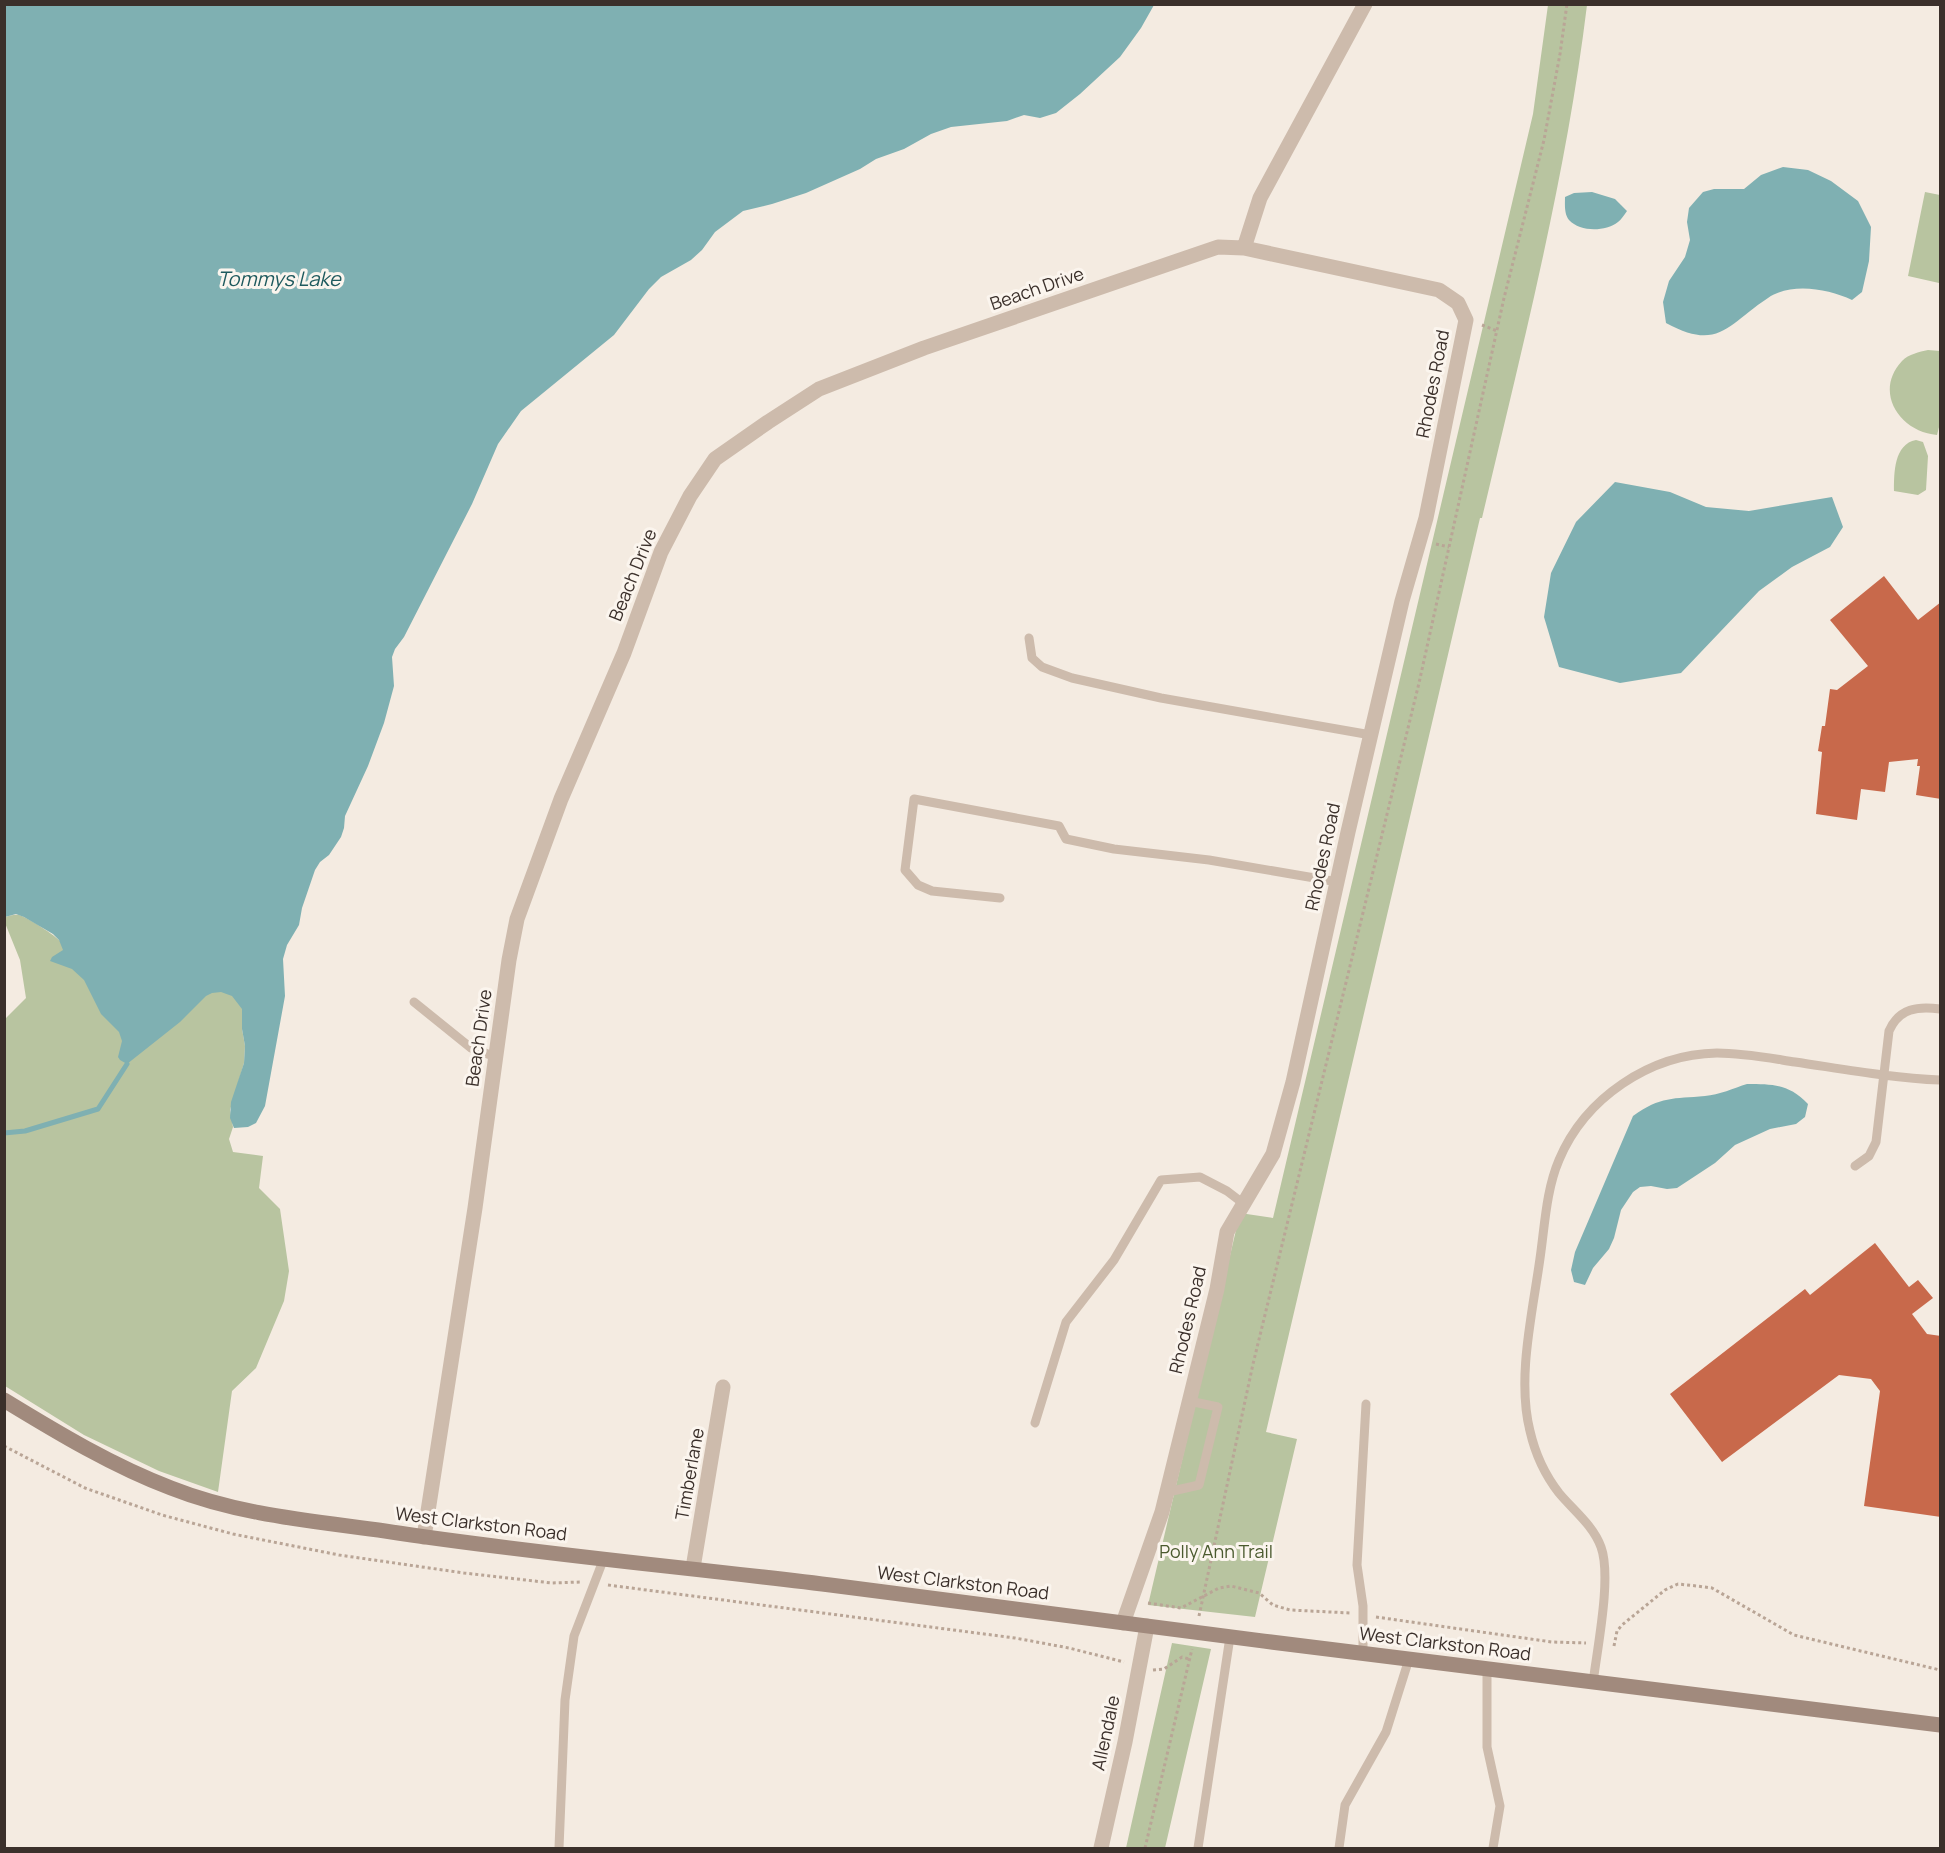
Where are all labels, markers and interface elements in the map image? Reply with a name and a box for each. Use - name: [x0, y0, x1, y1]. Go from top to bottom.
- street label: Beach Drive: [987, 261, 1087, 315]
- water label: Tommys Lake: [217, 265, 342, 292]
- street label: Rhodes Road: [1410, 328, 1454, 440]
- street label: Beach Drive: [603, 525, 662, 624]
- street label: Rhodes Road: [1299, 801, 1345, 913]
- street label: Beach Drive: [459, 988, 497, 1088]
- street label: Rhodes Road: [1163, 1264, 1211, 1376]
- street label: Timberlane: [669, 1426, 709, 1522]
- street label: West Clarkston Road: [394, 1501, 568, 1545]
- park label: Polly Ann Trail: [1159, 1539, 1273, 1563]
- street label: West Clarkston Road: [876, 1560, 1050, 1604]
- street label: West Clarkston Road: [1358, 1621, 1532, 1665]
- street label: Allendale: [1085, 1693, 1125, 1773]

